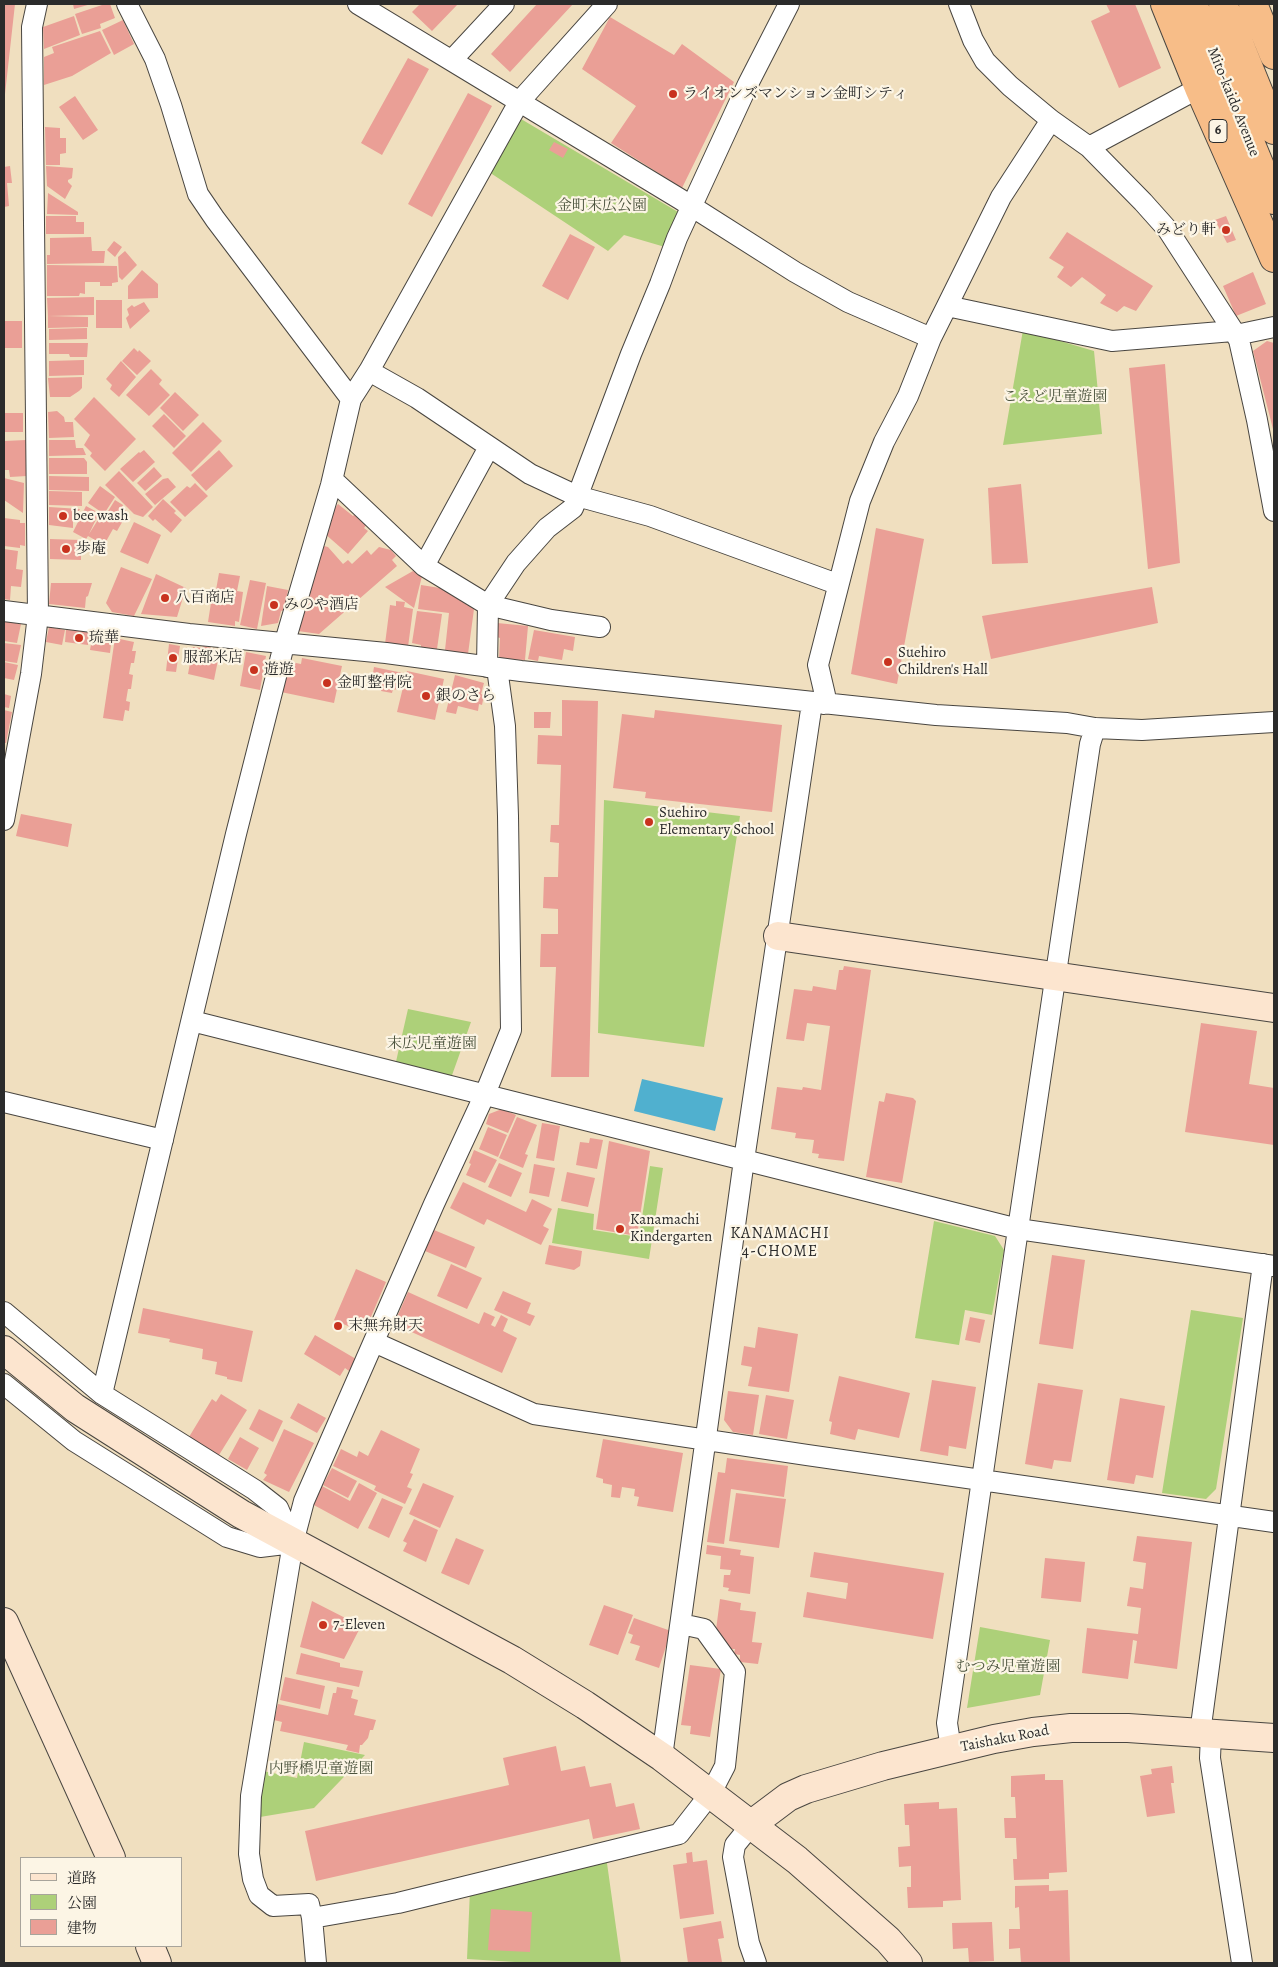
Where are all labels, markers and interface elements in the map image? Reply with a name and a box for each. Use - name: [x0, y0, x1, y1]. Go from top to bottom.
- street label: Mito-kaido Avenue: [1203, 45, 1263, 159]
- place label: ライオンズマンション金町シティ: [683, 85, 908, 103]
- marker: ライオンズマンション金町シティ: [667, 88, 679, 100]
- road number: 6: [1209, 120, 1227, 142]
- park label: 金町末広公園: [557, 197, 647, 215]
- place label: みどり軒: [1156, 221, 1216, 239]
- marker: みどり軒: [1220, 224, 1232, 236]
- park label: こえど児童遊園: [1003, 388, 1107, 406]
- place label: bee wash: [73, 507, 128, 525]
- marker: bee wash: [57, 510, 69, 522]
- place label: 歩庵: [76, 540, 106, 558]
- marker: 歩庵: [60, 543, 72, 555]
- place label: 八百商店: [175, 589, 235, 607]
- marker: 八百商店: [159, 592, 171, 604]
- place label: みのや酒店: [284, 596, 359, 614]
- marker: みのや酒店: [268, 599, 280, 611]
- place label: 琉華: [89, 629, 119, 647]
- marker: 琉華: [73, 632, 85, 644]
- place label: Suehiro Children's Hall: [898, 644, 988, 679]
- place label: 服部米店: [183, 649, 243, 667]
- marker: 服部米店: [167, 652, 179, 664]
- marker: Suehiro Children's Hall: [882, 656, 894, 668]
- place label: 遊遊: [264, 661, 294, 679]
- marker: 遊遊: [248, 664, 260, 676]
- place label: 金町整骨院: [337, 674, 412, 692]
- marker: 金町整骨院: [321, 677, 333, 689]
- place label: 銀のさら: [436, 687, 496, 705]
- marker: 銀のさら: [420, 690, 432, 702]
- place label: Suehiro Elementary School: [659, 804, 774, 839]
- marker: Suehiro Elementary School: [643, 816, 655, 828]
- park label: 末広児童遊園: [387, 1035, 477, 1053]
- place label: Kanamachi Kindergarten: [630, 1211, 712, 1246]
- marker: Kanamachi Kindergarten: [614, 1223, 626, 1235]
- district label: KANAMACHI 4-CHOME: [729, 1224, 831, 1262]
- place label: 末無弁財天: [348, 1317, 423, 1335]
- marker: 末無弁財天: [332, 1320, 344, 1332]
- place label: 7-Eleven: [333, 1616, 385, 1634]
- marker: 7-Eleven: [317, 1619, 329, 1631]
- park label: むつみ児童遊園: [956, 1658, 1060, 1676]
- street label: Taishaku Road: [959, 1722, 1051, 1756]
- park label: 内野橋児童遊園: [269, 1760, 373, 1778]
- legend: [20, 1857, 182, 1947]
- text: 道路: [67, 1868, 97, 1888]
- text: 公園: [67, 1893, 97, 1913]
- text: 建物: [67, 1918, 97, 1938]

